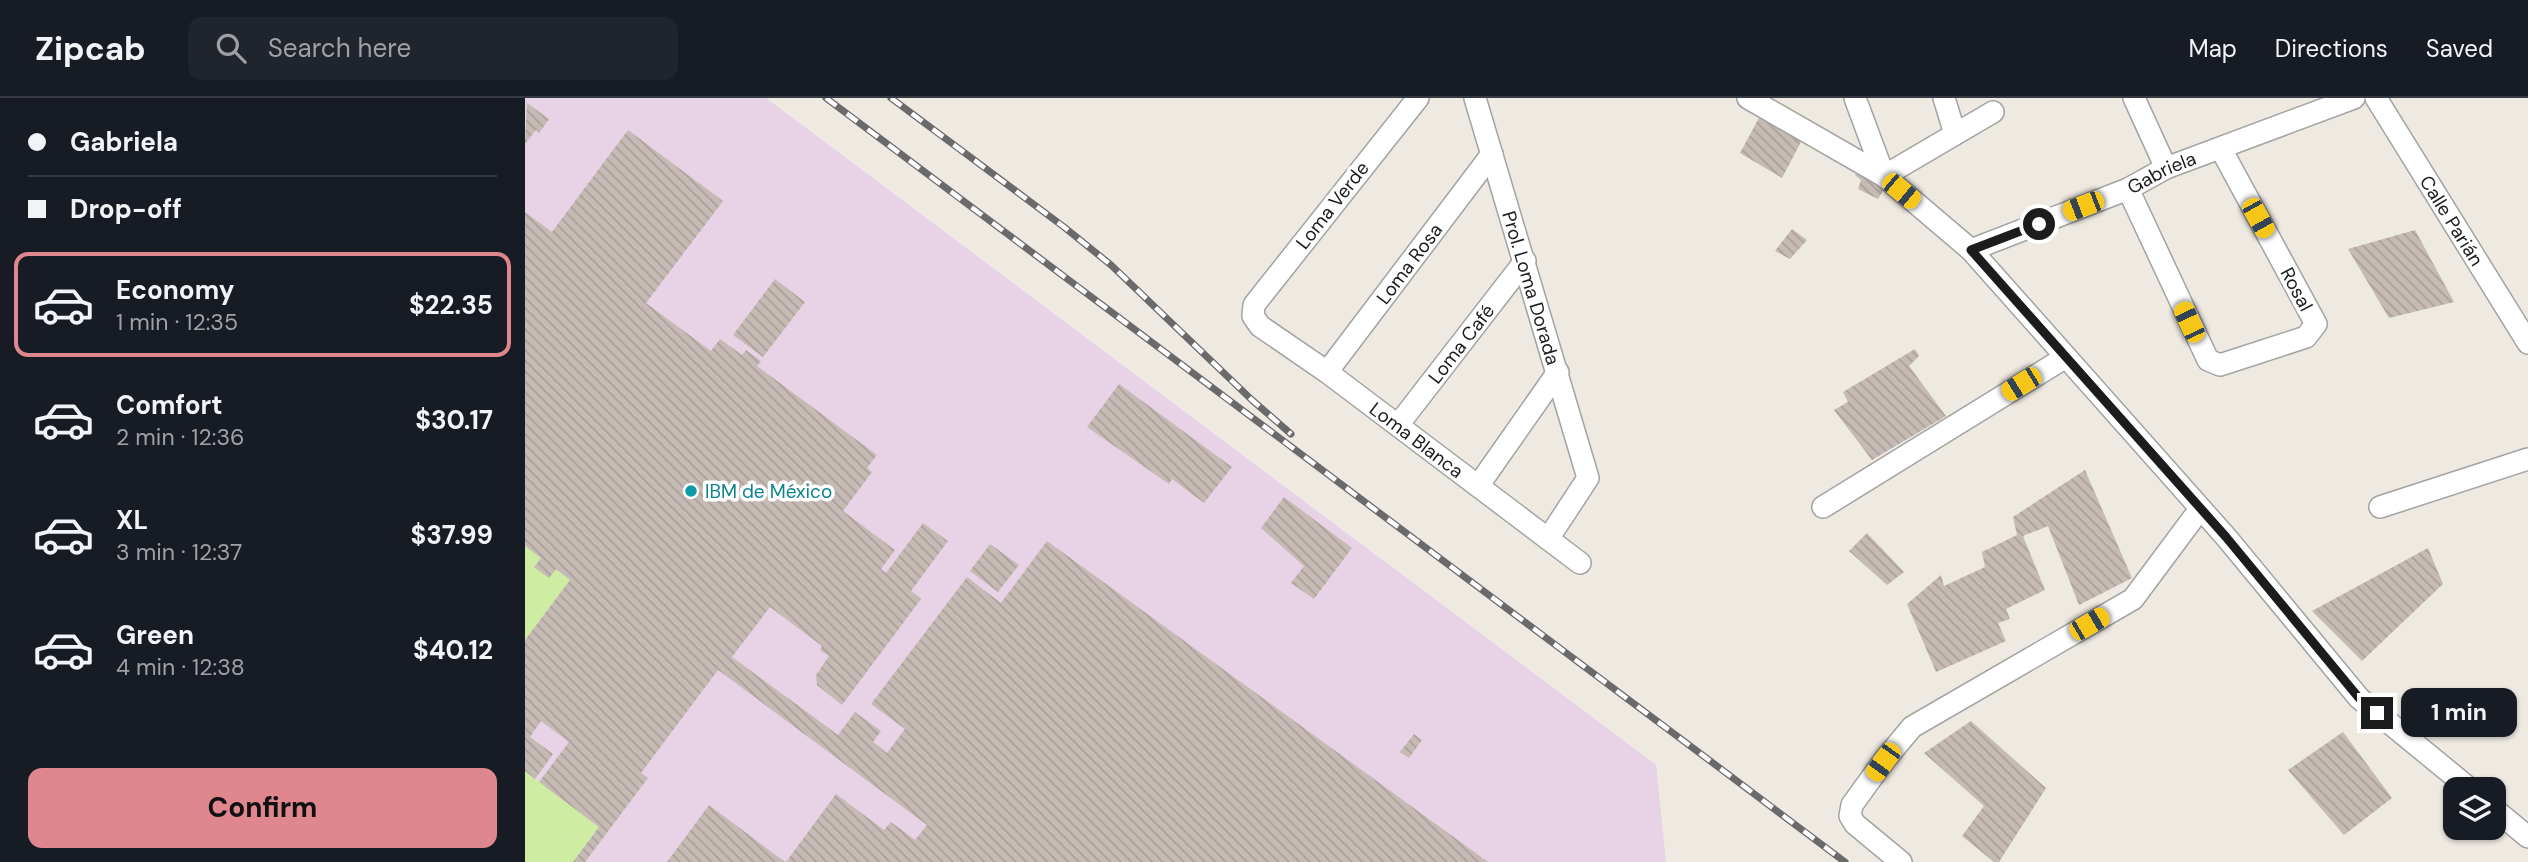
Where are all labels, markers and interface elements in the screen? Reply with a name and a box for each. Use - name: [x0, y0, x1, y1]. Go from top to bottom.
- search box: [188, 17, 678, 80]
- text: Zipcab: [35, 27, 146, 70]
- icon: search: [212, 29, 250, 67]
- text: Search here: [268, 31, 411, 65]
- text: Map: [2189, 33, 2237, 64]
- text: Directions: [2275, 33, 2388, 64]
- text: Saved: [2426, 33, 2493, 64]
- text: Gabriela: [70, 125, 178, 159]
- street label: Gabriela: [2123, 146, 2200, 200]
- street label: Loma Verde: [1290, 156, 1375, 254]
- car: [1879, 169, 1924, 213]
- street label: Calle Parián: [2414, 171, 2489, 271]
- car: [2060, 189, 2107, 223]
- text: Drop-off: [70, 192, 182, 226]
- car: [2239, 195, 2278, 241]
- street label: Prol. Loma Dorada: [1496, 208, 1566, 368]
- route start: [2023, 208, 2055, 240]
- street label: Loma Rosa: [1371, 218, 1448, 309]
- street label: Rosal: [2275, 263, 2318, 315]
- icon: car: [32, 273, 95, 336]
- text: Economy: [116, 273, 234, 307]
- text: $22.35: [409, 288, 493, 322]
- street label: Loma Café: [1423, 299, 1500, 389]
- car: [2171, 299, 2208, 345]
- text: 1 min · 12:35: [116, 307, 238, 337]
- car: [1998, 364, 2045, 404]
- icon: car: [32, 388, 95, 451]
- text: Comfort: [116, 388, 222, 422]
- street label: Loma Blanca: [1364, 397, 1468, 484]
- text: $30.17: [415, 403, 493, 437]
- text: 2 min · 12:36: [116, 422, 244, 452]
- place label: IBM de México: [705, 479, 832, 504]
- marker: IBM de México: [683, 483, 699, 499]
- icon: car: [32, 503, 95, 566]
- text: XL: [116, 503, 148, 537]
- text: $37.99: [411, 518, 493, 552]
- text: 3 min · 12:37: [116, 537, 242, 567]
- car: [2066, 604, 2113, 644]
- icon: car: [32, 618, 95, 681]
- text: Green: [116, 618, 194, 652]
- text: $40.12: [413, 633, 493, 667]
- text: 4 min · 12:38: [116, 652, 245, 682]
- callout: 1 min: [2401, 688, 2517, 738]
- route end: [2361, 697, 2393, 729]
- text: 1 min: [2431, 697, 2487, 727]
- car: [1863, 739, 1904, 785]
- button: Confirm: [28, 768, 497, 848]
- map controls: [2443, 777, 2506, 840]
- button: layers: [2443, 777, 2506, 840]

